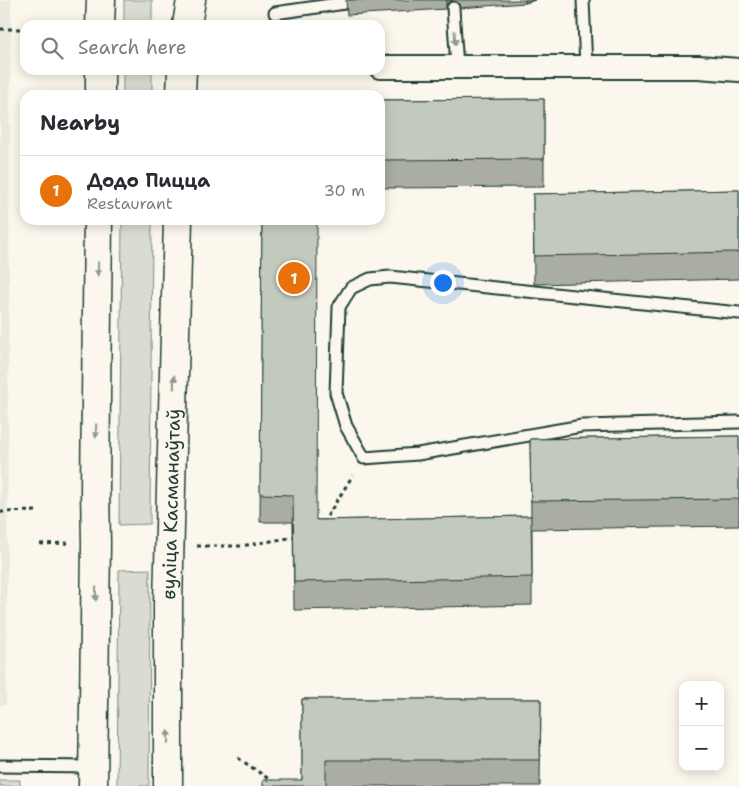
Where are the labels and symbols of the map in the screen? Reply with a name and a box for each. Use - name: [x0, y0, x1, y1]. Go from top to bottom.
- one-way arrow: [452, 30, 460, 46]
- pin: 1: [278, 259, 310, 297]
- one-way arrow: [94, 261, 102, 277]
- your location: [430, 270, 456, 296]
- one-way arrow: [171, 374, 179, 390]
- street label: вуліца Касманаўтаў: [156, 408, 186, 600]
- one-way arrow: [92, 423, 100, 439]
- one-way arrow: [92, 586, 100, 602]
- one-way arrow: [164, 729, 172, 745]

